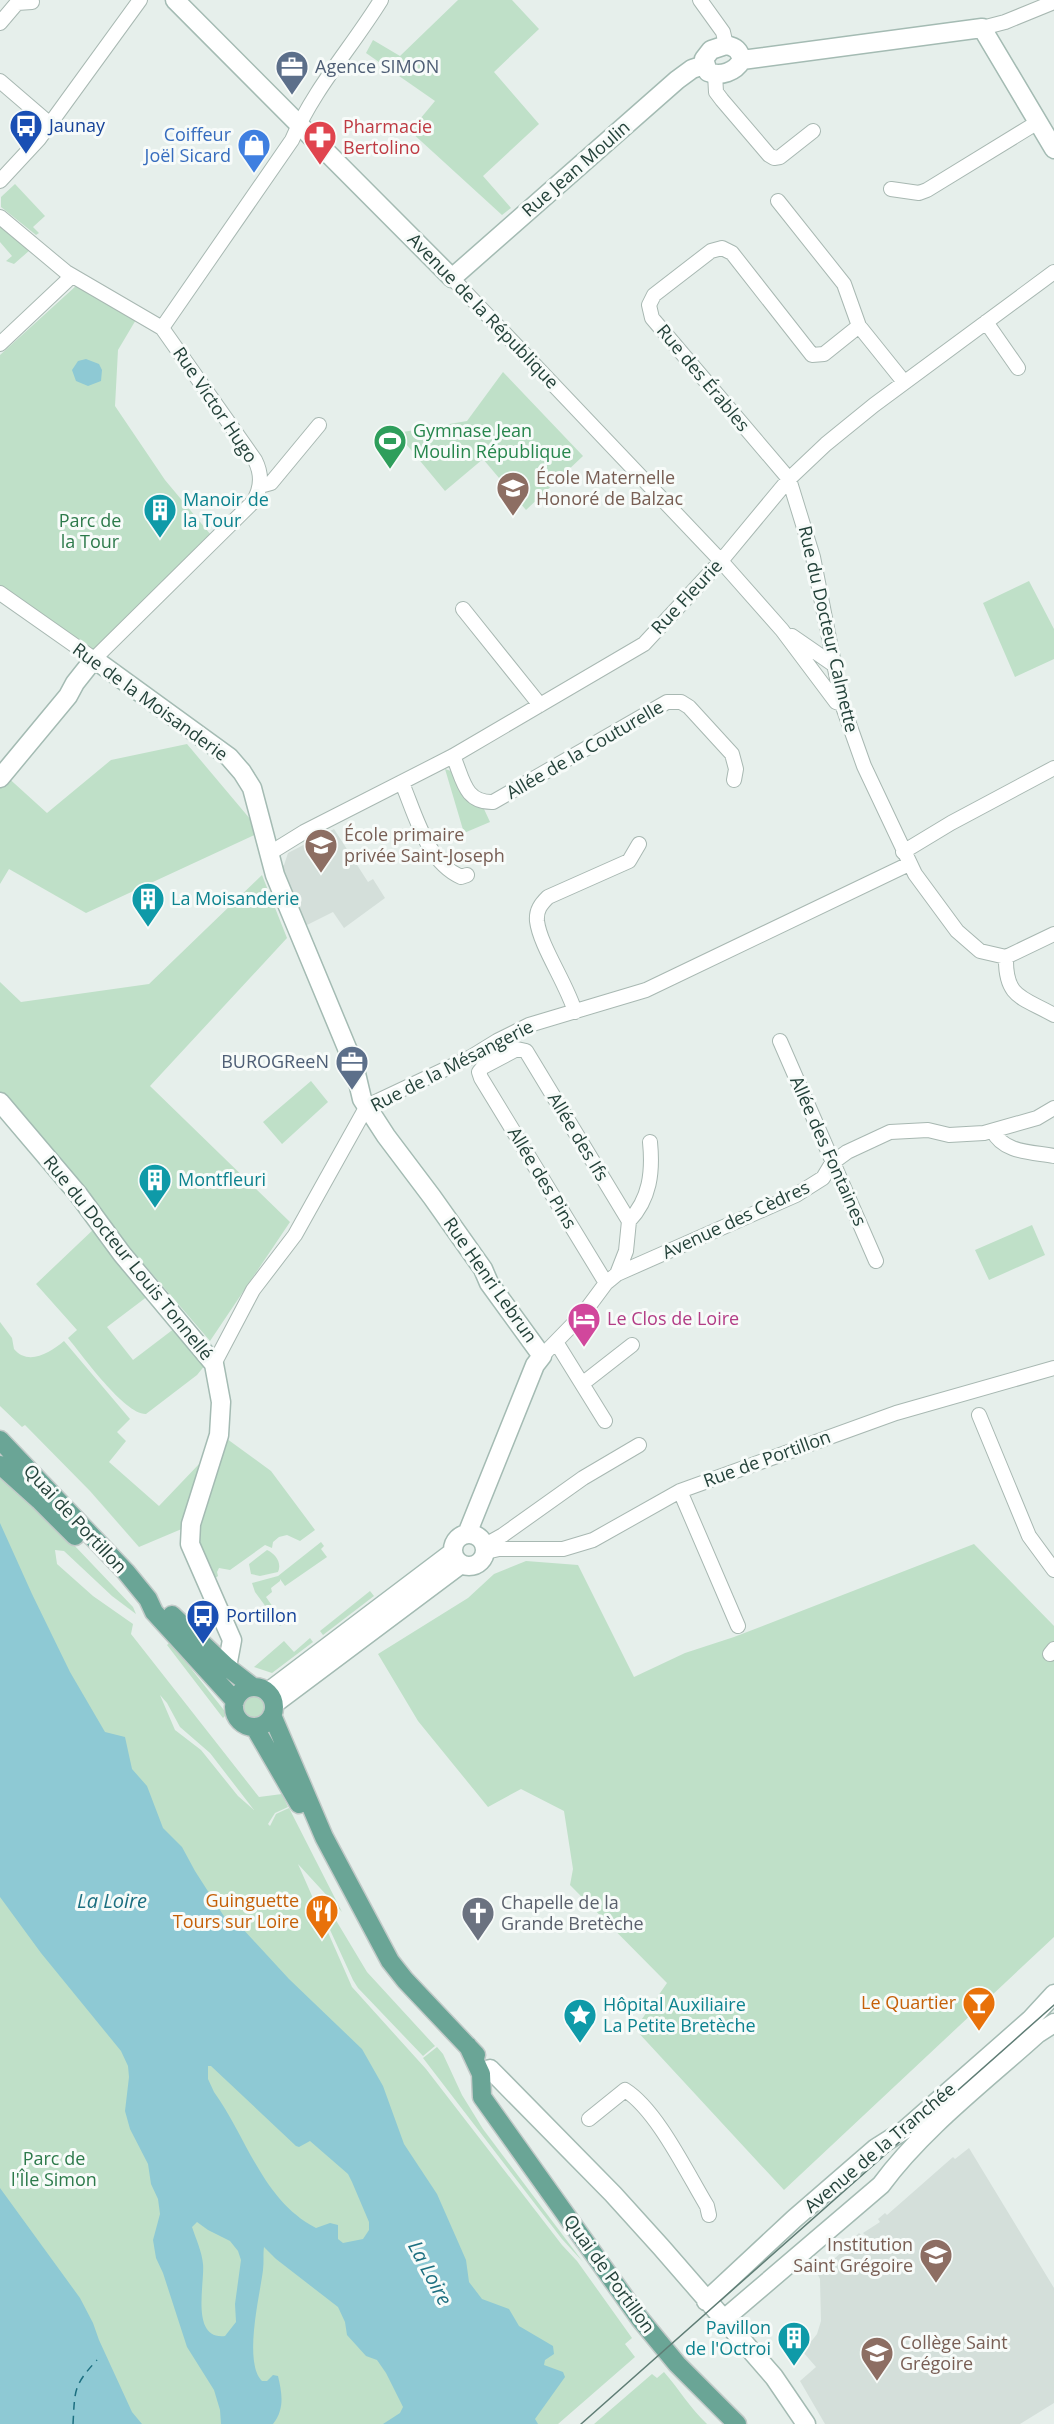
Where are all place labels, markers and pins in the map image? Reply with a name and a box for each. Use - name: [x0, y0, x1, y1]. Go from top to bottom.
- office icon: Agence SIMON: [274, 49, 310, 96]
- place label: Agence SIMON: [315, 54, 439, 78]
- bus stop icon: Jaunay: [8, 108, 44, 155]
- place label: Jaunay: [47, 113, 106, 137]
- place label: Pharmacie Bertolino: [343, 114, 432, 159]
- pharmacy icon: Pharmacie Bertolino: [302, 119, 338, 166]
- place label: Coiffeur Joël Sicard: [143, 122, 232, 167]
- shop icon: Coiffeur Joël Sicard: [236, 127, 272, 174]
- place label: Gymnase Jean Moulin République: [413, 418, 571, 463]
- sports icon: Gymnase Jean Moulin République: [372, 423, 408, 470]
- place label: École Maternelle Honoré de Balzac: [536, 465, 684, 510]
- school or university icon: École Maternelle Honoré de Balzac: [495, 470, 531, 517]
- place label: Manoir de la Tour: [183, 487, 269, 532]
- building icon: Manoir de la Tour: [142, 492, 178, 539]
- place label: École primaire privée Saint-Joseph: [344, 822, 505, 867]
- school or university icon: École primaire privée Saint-Joseph: [303, 827, 339, 874]
- building icon: La Moisanderie: [130, 881, 166, 928]
- place label: La Moisanderie: [171, 886, 299, 910]
- office icon: BUROGReeN: [334, 1044, 370, 1091]
- place label: BUROGReeN: [221, 1049, 329, 1073]
- building icon: Montfleuri: [137, 1162, 173, 1209]
- place label: Montfleuri: [178, 1167, 266, 1191]
- hotel icon: Le Clos de Loire: [566, 1301, 602, 1348]
- place label: Le Clos de Loire: [607, 1306, 739, 1330]
- bus stop icon: Portillon: [185, 1598, 221, 1645]
- place label: Portillon: [226, 1603, 297, 1627]
- place label: Guinguette Tours sur Loire: [173, 1888, 299, 1933]
- place label: Chapelle de la Grande Bretèche: [501, 1890, 644, 1935]
- restaurant icon: Guinguette Tours sur Loire: [304, 1893, 340, 1940]
- church icon: Chapelle de la Grande Bretèche: [460, 1895, 496, 1942]
- bar icon: Le Quartier: [961, 1985, 997, 2032]
- place label: Le Quartier: [861, 1990, 957, 2014]
- place label: Hôpital Auxiliaire La Petite Bretèche: [603, 1992, 756, 2037]
- place icon: Hôpital Auxiliaire La Petite Bretèche: [562, 1997, 598, 2044]
- place label: Institution Saint Grégoire: [793, 2232, 913, 2277]
- school or university icon: Institution Saint Grégoire: [918, 2237, 954, 2284]
- place label: Pavillon de l'Octroi: [685, 2315, 771, 2360]
- building icon: Pavillon de l'Octroi: [776, 2320, 812, 2367]
- place label: Collège Saint Grégoire: [900, 2330, 1008, 2375]
- school or university icon: Collège Saint Grégoire: [859, 2335, 895, 2382]

